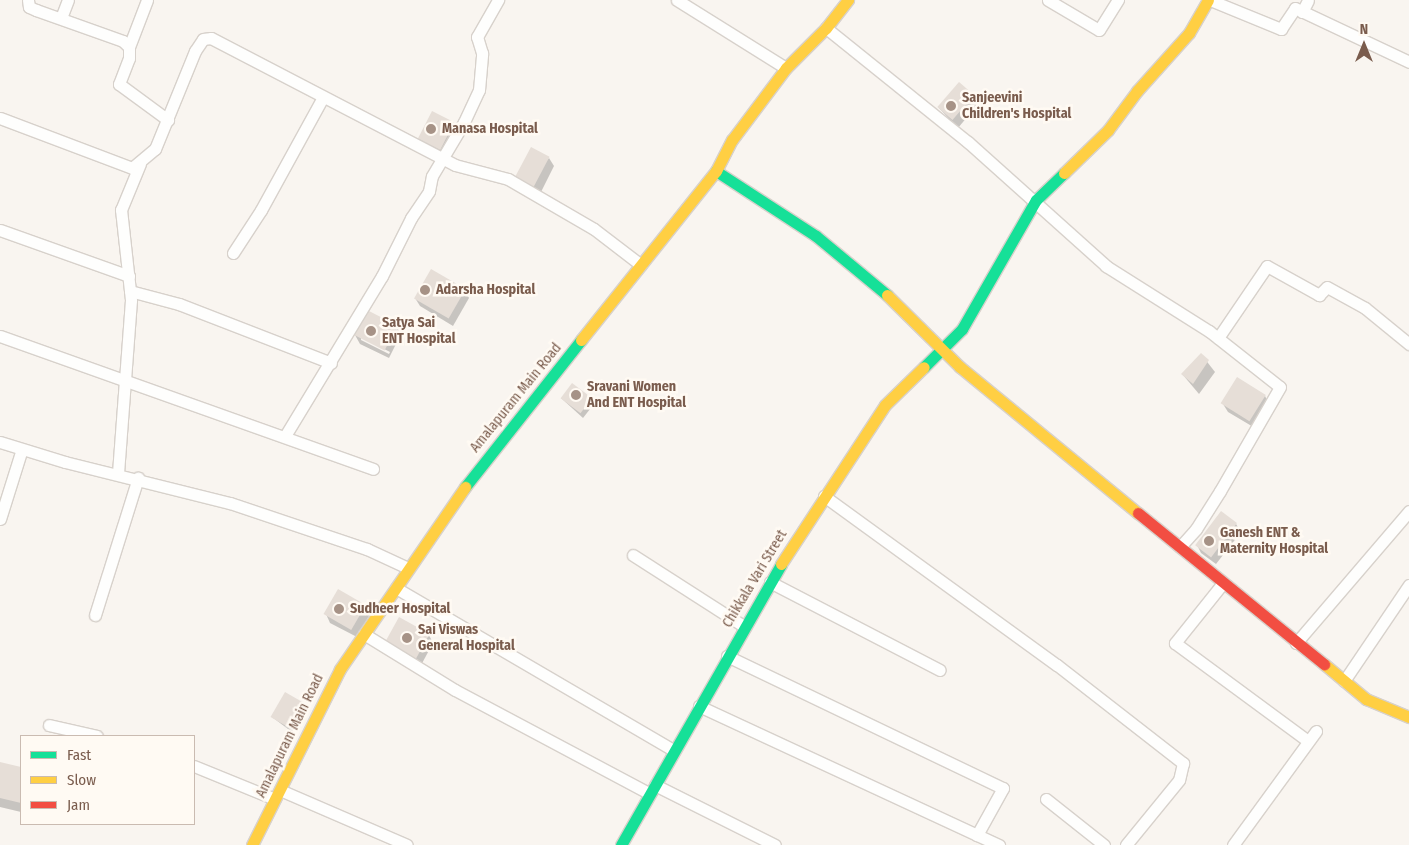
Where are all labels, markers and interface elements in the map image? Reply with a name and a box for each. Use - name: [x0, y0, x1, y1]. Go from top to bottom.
- north arrow: [1339, 20, 1389, 70]
- text: N: [1360, 21, 1368, 38]
- place label: Sanjeevini Children's Hospital: [962, 90, 1071, 122]
- marker: Sanjeevini Children's Hospital: [944, 99, 958, 113]
- place label: Manasa Hospital: [442, 121, 538, 137]
- marker: Manasa Hospital: [424, 122, 438, 136]
- place label: Adarsha Hospital: [436, 282, 535, 298]
- marker: Adarsha Hospital: [418, 283, 432, 297]
- place label: Satya Sai ENT Hospital: [382, 315, 455, 348]
- marker: Satya Sai ENT Hospital: [364, 324, 378, 338]
- street label: Amalapuram Main Road: [467, 340, 565, 456]
- place label: Sravani Women And ENT Hospital: [587, 379, 686, 412]
- marker: Sravani Women And ENT Hospital: [569, 388, 583, 402]
- place label: Ganesh ENT & Maternity Hospital: [1220, 525, 1328, 558]
- street label: Chikkala Vari Street: [719, 527, 791, 631]
- marker: Ganesh ENT & Maternity Hospital: [1202, 534, 1216, 548]
- place label: Sudheer Hospital: [350, 601, 450, 617]
- marker: Sudheer Hospital: [332, 602, 346, 616]
- place label: Sai Viswas General Hospital: [418, 622, 515, 654]
- marker: Sai Viswas General Hospital: [400, 631, 414, 645]
- street label: Amalapuram Main Road: [253, 671, 327, 801]
- legend: [20, 735, 195, 825]
- text: Fast: [67, 746, 91, 764]
- text: Slow: [67, 771, 96, 789]
- text: Jam: [67, 796, 90, 814]

